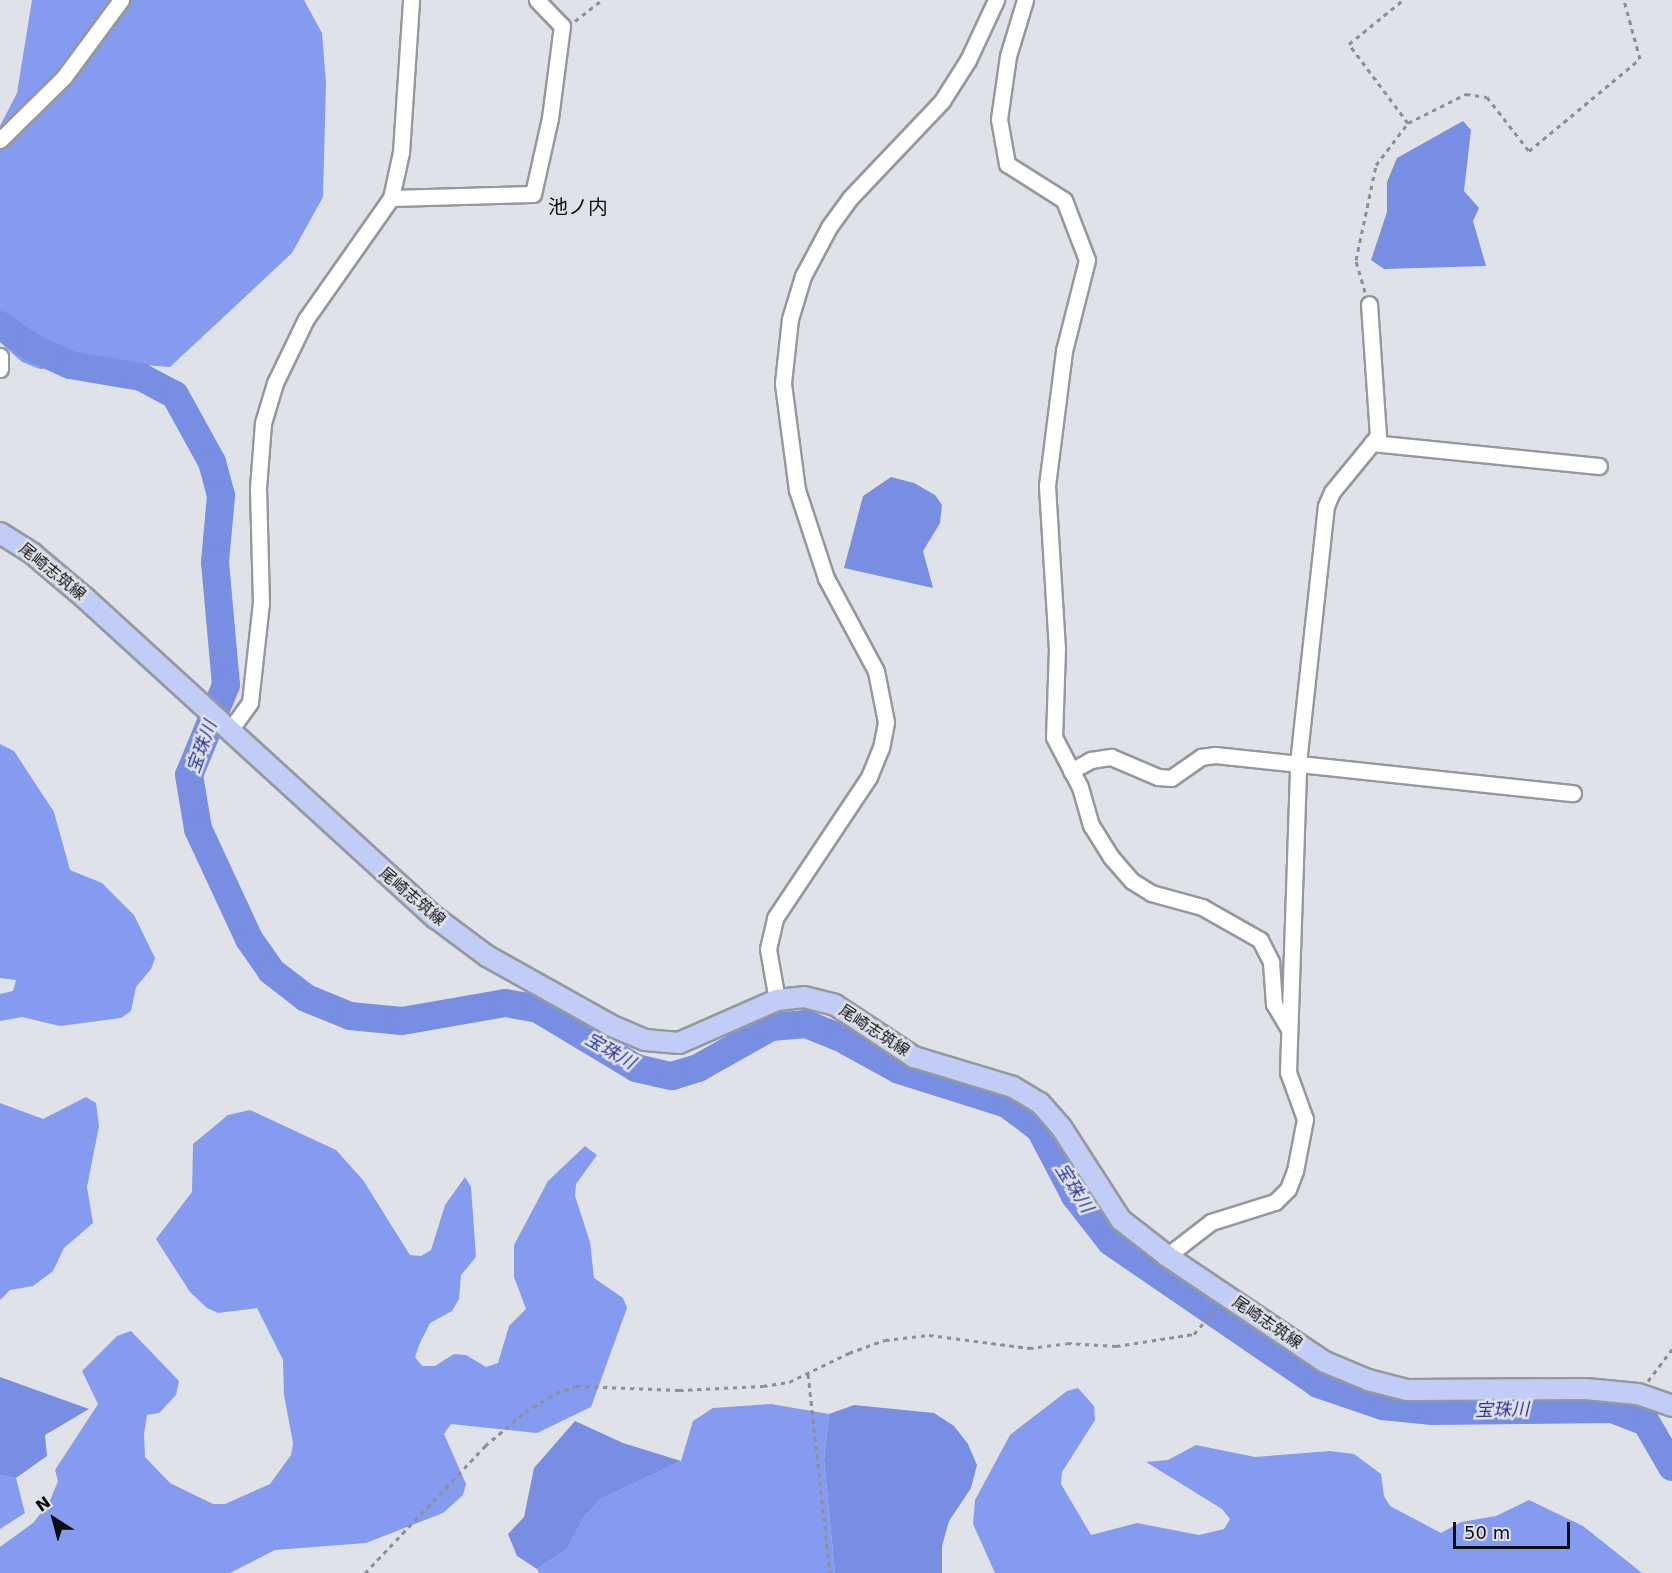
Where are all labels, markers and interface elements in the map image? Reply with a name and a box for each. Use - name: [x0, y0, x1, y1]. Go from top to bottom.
- district label: 池ノ内: [548, 195, 608, 219]
- street label: 尾崎志筑線: [15, 539, 89, 605]
- water label: 宝珠川: [183, 718, 221, 776]
- street label: 尾崎志筑線: [375, 864, 449, 930]
- street label: 尾崎志筑線: [835, 1001, 913, 1061]
- water label: 宝珠川: [581, 1028, 639, 1074]
- water label: 宝珠川: [1051, 1159, 1097, 1217]
- street label: 尾崎志筑線: [1228, 1293, 1306, 1353]
- water label: 宝珠川: [1475, 1399, 1529, 1421]
- north arrow: [24, 1489, 84, 1549]
- text: N: [32, 1492, 54, 1516]
- scale bar: [1456, 1510, 1573, 1548]
- text: 50 m: [1464, 1522, 1510, 1543]

